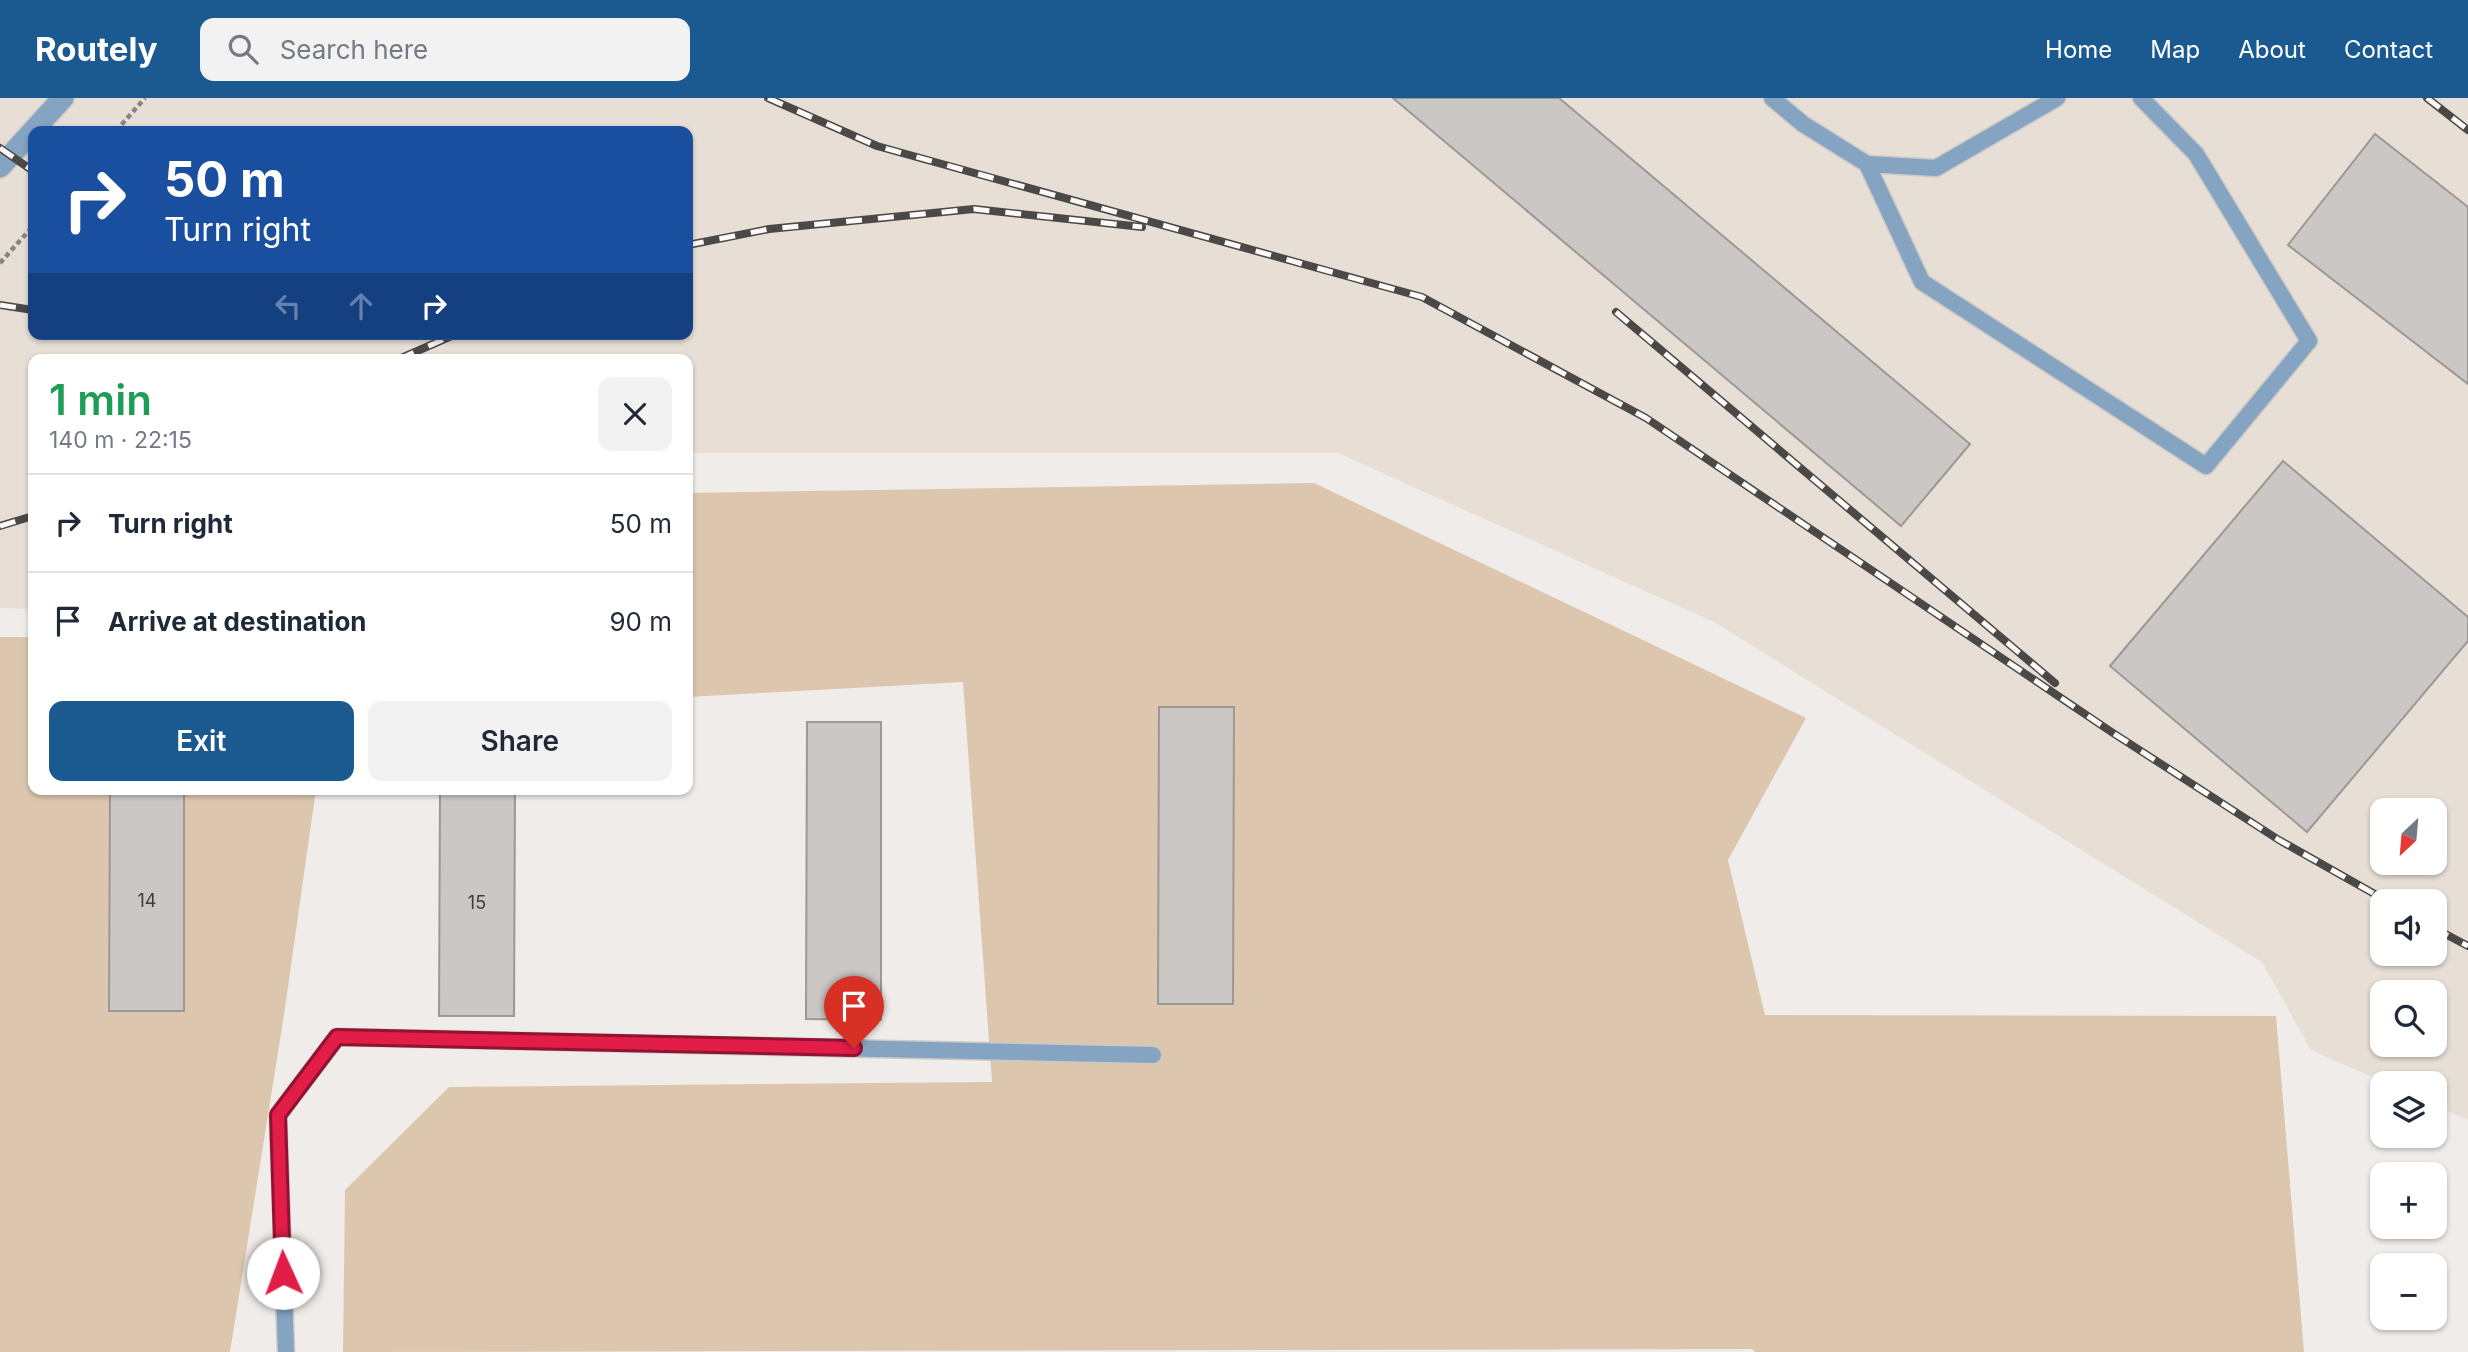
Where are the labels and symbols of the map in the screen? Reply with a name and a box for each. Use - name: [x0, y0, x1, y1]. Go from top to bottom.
- north arrow: [2370, 798, 2446, 875]
- house number: 14: [138, 890, 156, 911]
- house number: 15: [468, 892, 486, 913]
- pin: [824, 976, 884, 1048]
- position arrow: [246, 1236, 320, 1310]

